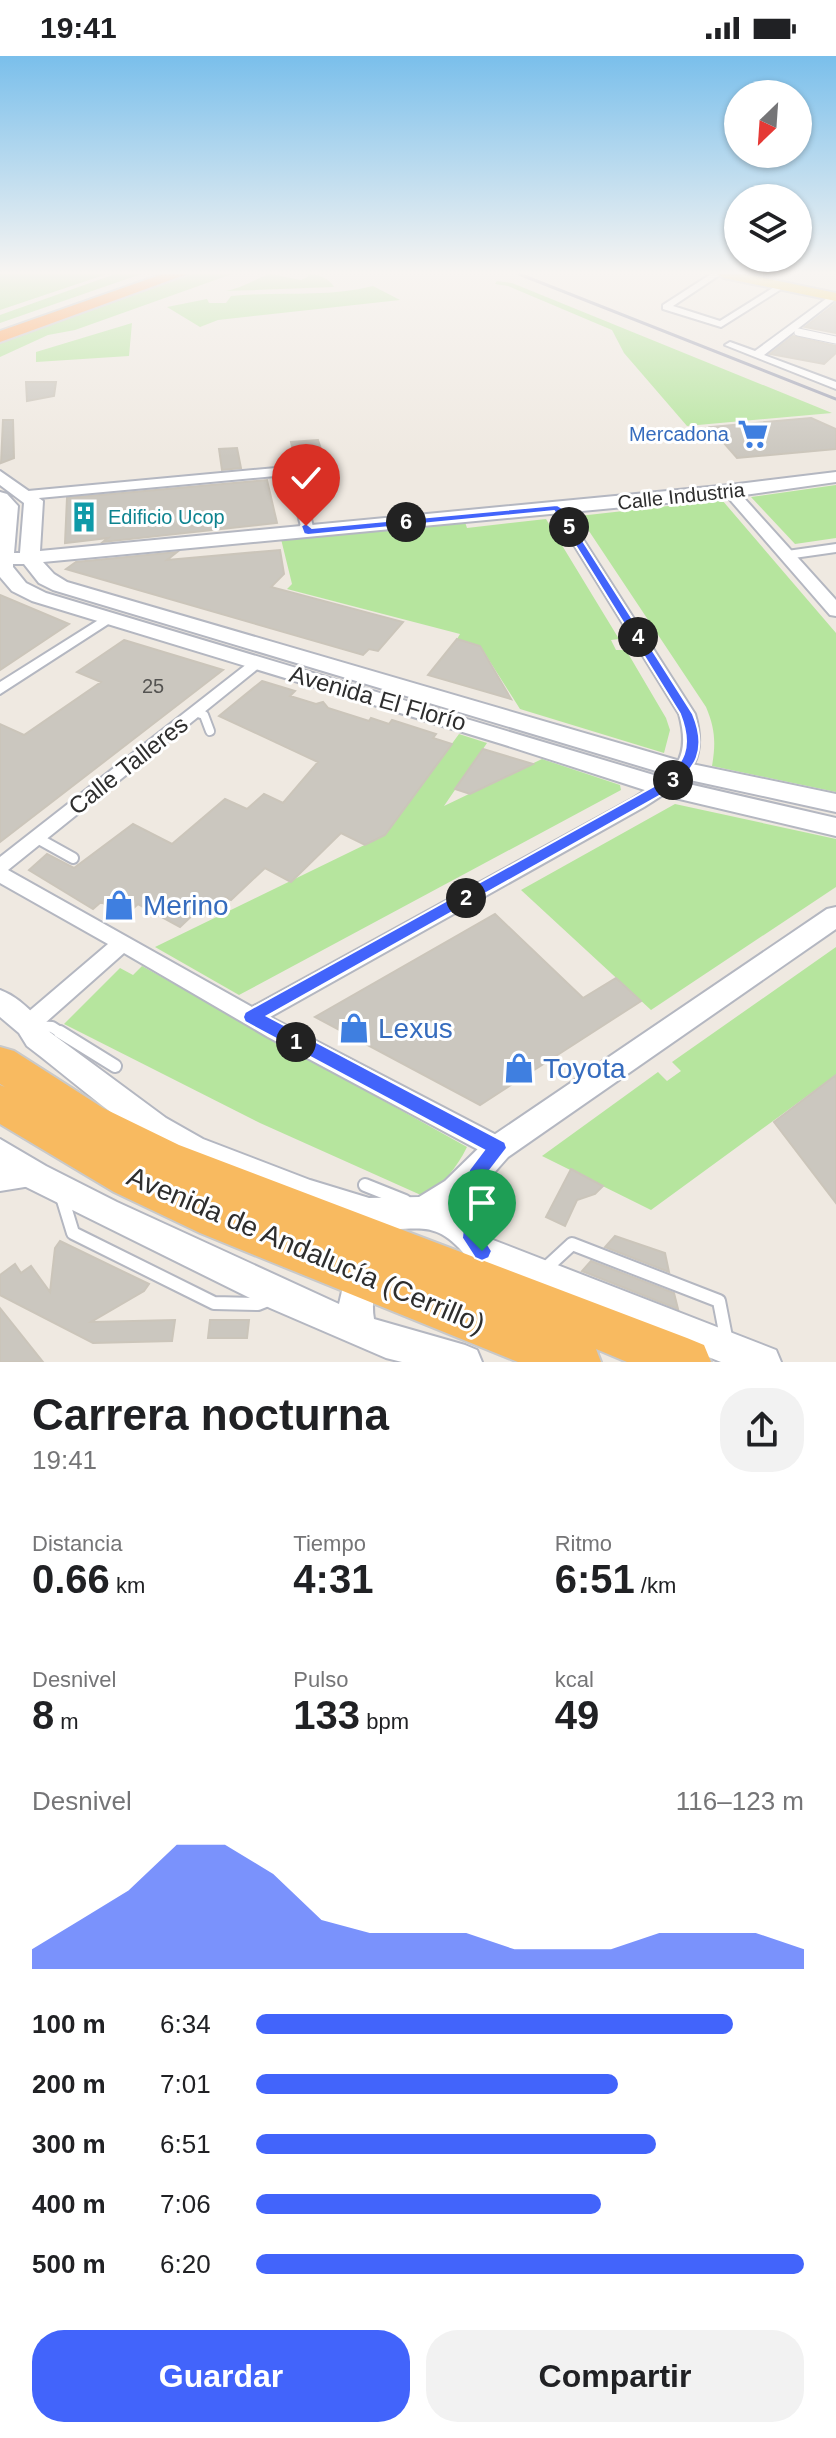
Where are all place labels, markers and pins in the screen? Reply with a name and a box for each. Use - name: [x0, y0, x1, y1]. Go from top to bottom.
- supermarket icon: Mercadona: [736, 417, 770, 451]
- place label: Mercadona: [629, 423, 730, 445]
- pin: [272, 444, 340, 526]
- building icon: Edificio Ucop: [67, 500, 101, 534]
- pin: 6: [386, 502, 426, 542]
- place label: Edificio Ucop: [108, 506, 225, 528]
- pin: 5: [549, 507, 589, 547]
- pin: 4: [618, 617, 658, 657]
- pin: 3: [653, 760, 693, 800]
- pin: 2: [446, 878, 486, 918]
- shop icon: Merino: [102, 888, 136, 922]
- place label: Merino: [143, 890, 229, 921]
- shop icon: Lexus: [337, 1011, 371, 1045]
- place label: Lexus: [378, 1013, 453, 1044]
- pin: 1: [276, 1022, 316, 1062]
- shop icon: Toyota: [502, 1051, 536, 1085]
- place label: Toyota: [543, 1053, 626, 1084]
- pin: [448, 1169, 516, 1251]

